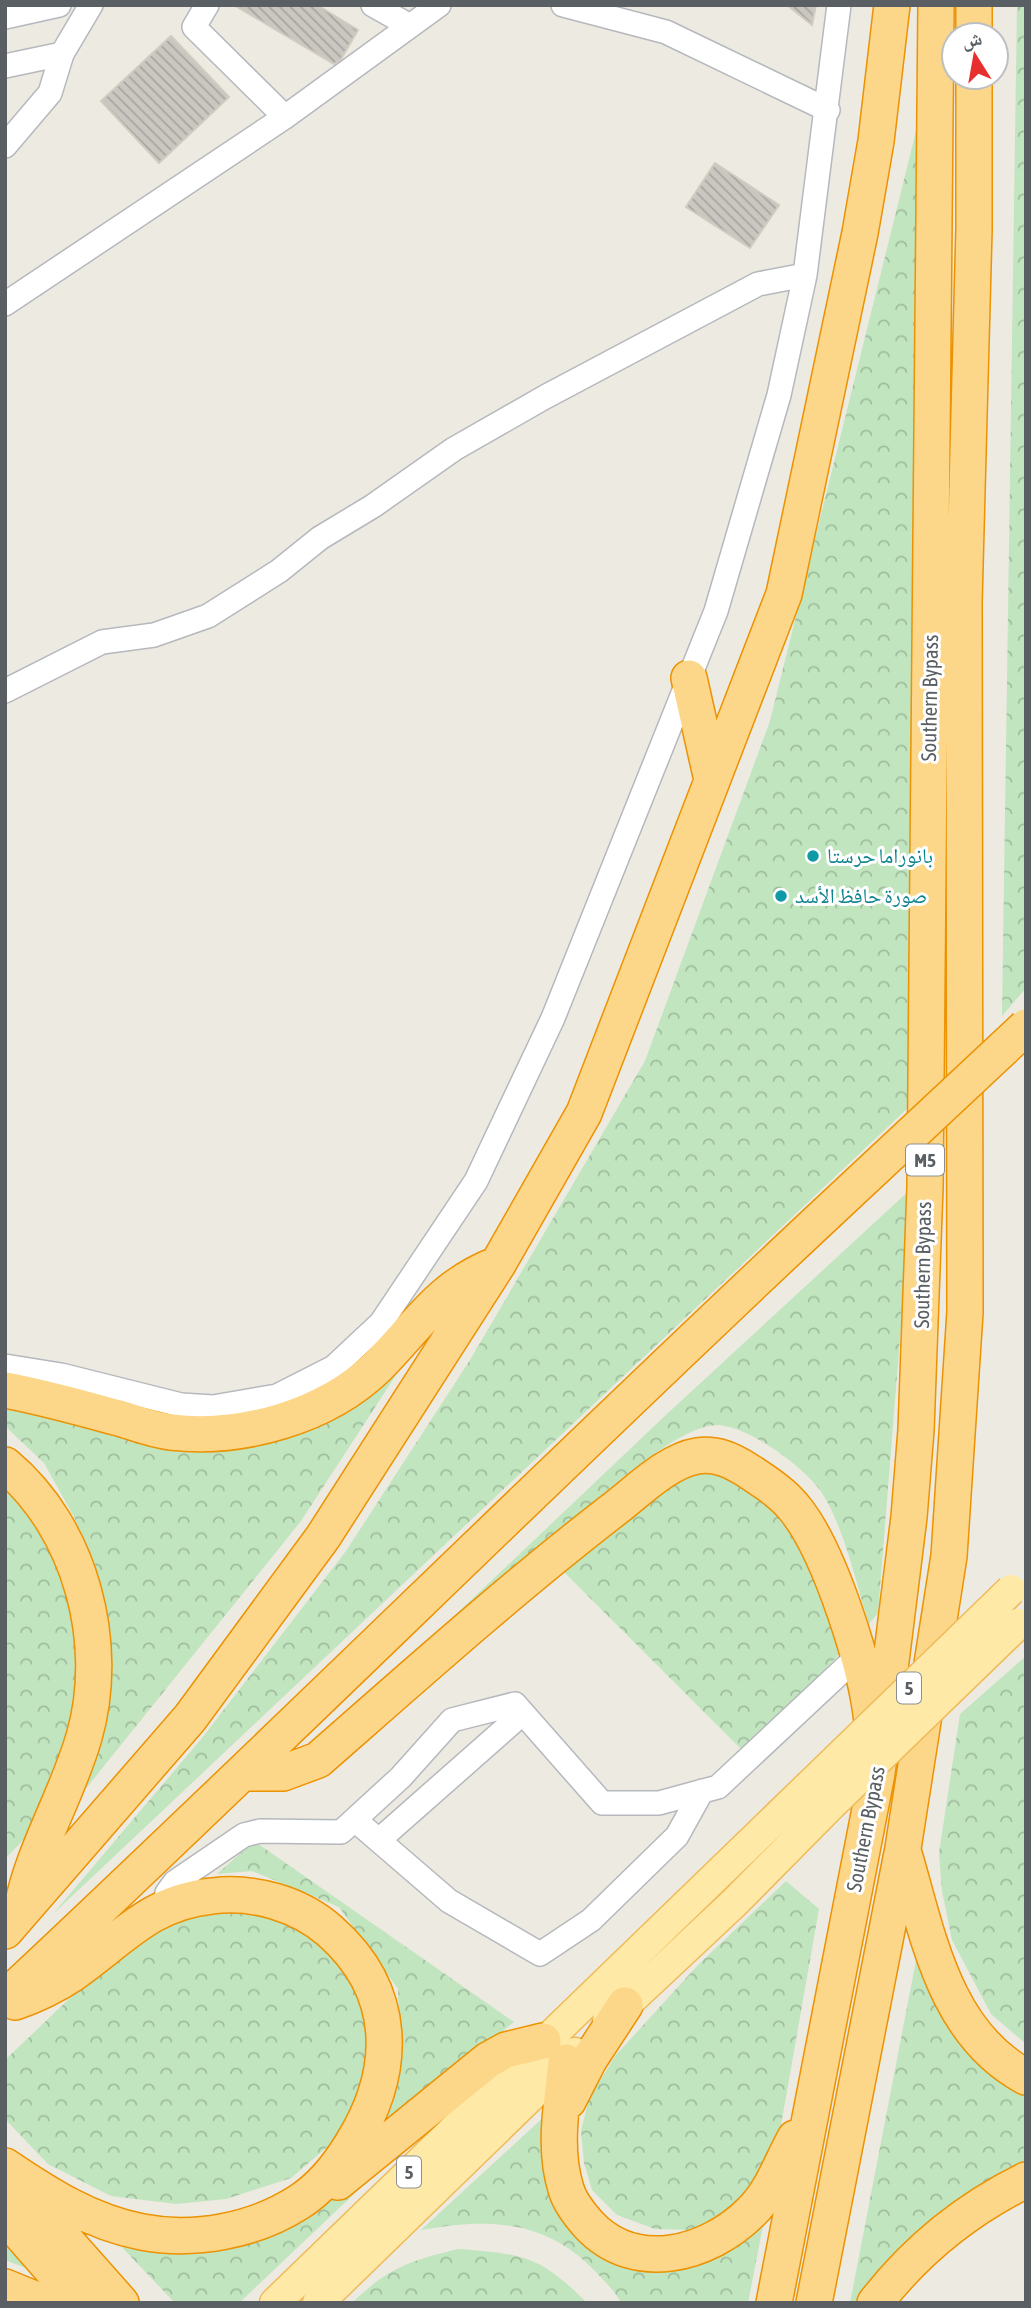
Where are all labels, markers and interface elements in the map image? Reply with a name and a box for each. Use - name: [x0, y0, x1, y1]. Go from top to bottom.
- north arrow: [940, 21, 1010, 91]
- text: ش: [960, 27, 984, 53]
- street label: Southern Bypass: [916, 634, 942, 762]
- place label: بانوراما حرستا: [827, 843, 933, 868]
- marker: بانوراما حرستا: [805, 848, 821, 864]
- place label: صورة حافظ الأسد: [795, 883, 927, 907]
- marker: صورة حافظ الأسد: [773, 888, 789, 904]
- road number: M5: [906, 1144, 944, 1176]
- street label: Southern Bypass: [909, 1201, 935, 1329]
- road number: 5: [897, 1672, 921, 1704]
- street label: Southern Bypass: [841, 1764, 889, 1893]
- road number: 5: [397, 2156, 421, 2188]

